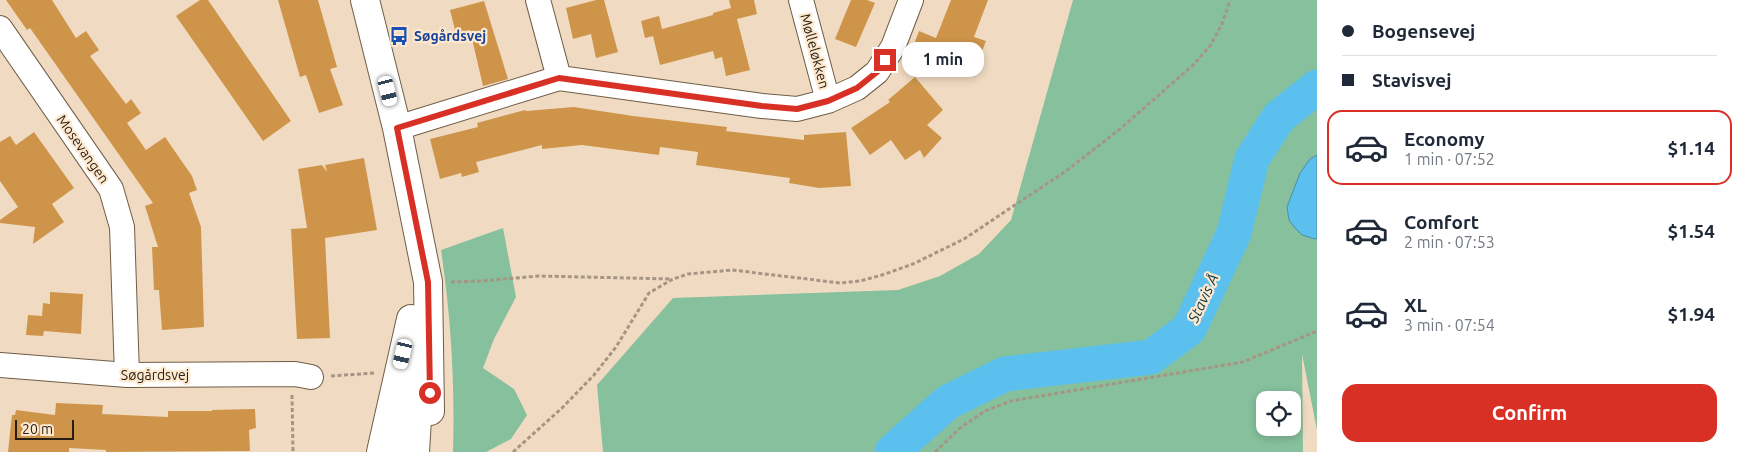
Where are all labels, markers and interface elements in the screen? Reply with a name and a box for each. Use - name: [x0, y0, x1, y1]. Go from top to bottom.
- street label: Mølleløkken: [797, 12, 833, 90]
- text: Bogensevej: [1372, 20, 1475, 42]
- bus stop icon: Søgårdsvej: [388, 25, 410, 47]
- place label: Søgårdsvej: [414, 28, 486, 44]
- callout: 1 min: [902, 42, 985, 78]
- route end: [874, 49, 896, 71]
- text: 1 min: [923, 50, 963, 68]
- text: Stavisvej: [1372, 69, 1451, 91]
- car: [377, 75, 398, 107]
- street label: Mosevangen: [54, 112, 112, 186]
- icon: car: [1344, 125, 1389, 170]
- text: Economy: [1404, 128, 1485, 150]
- text: $1.14: [1667, 137, 1715, 159]
- text: 1 min · 07:52: [1404, 150, 1495, 168]
- icon: car: [1344, 208, 1389, 253]
- text: Comfort: [1404, 211, 1479, 233]
- text: $1.54: [1667, 220, 1715, 242]
- text: 2 min · 07:53: [1404, 233, 1495, 251]
- water label: Stavis Å: [1184, 271, 1222, 326]
- icon: car: [1344, 291, 1389, 336]
- text: XL: [1404, 294, 1427, 316]
- text: $1.94: [1667, 303, 1715, 325]
- text: 3 min · 07:54: [1404, 316, 1495, 334]
- car: [392, 338, 413, 370]
- street label: Søgårdsvej: [121, 367, 189, 383]
- route start: [419, 382, 441, 404]
- button: Confirm: [1342, 384, 1717, 442]
- map controls: [1256, 391, 1301, 436]
- button: locate: [1256, 391, 1301, 436]
- scale bar: [15, 417, 74, 440]
- text: 20 m: [22, 421, 53, 437]

